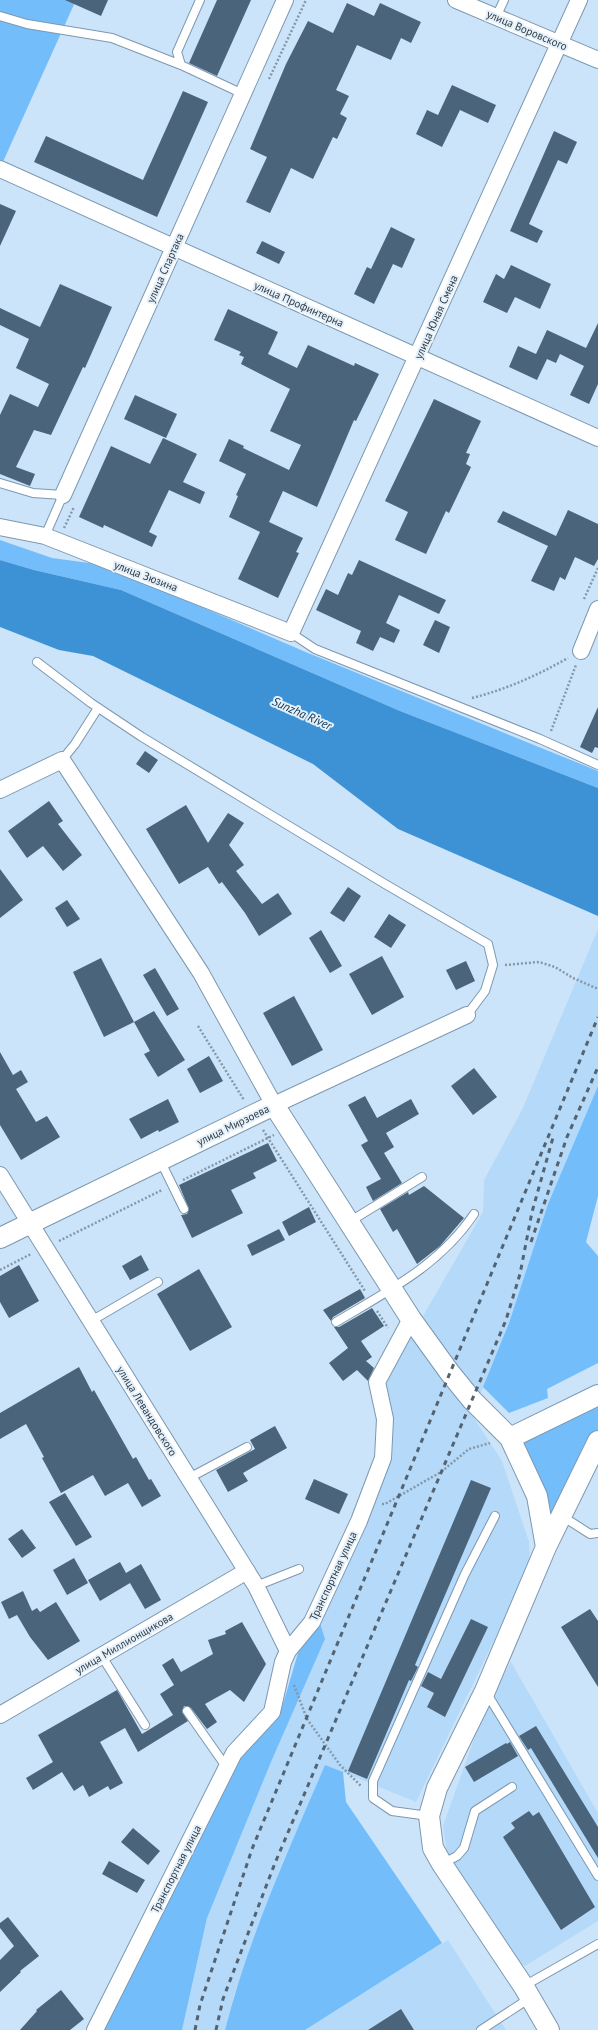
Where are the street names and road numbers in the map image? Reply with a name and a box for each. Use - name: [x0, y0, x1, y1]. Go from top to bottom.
- street label: улица Воровского: [485, 7, 570, 53]
- street label: улица Спартака: [143, 231, 187, 305]
- street label: улица Юная Смена: [411, 273, 461, 361]
- street label: улица Профинтерна: [252, 278, 346, 330]
- street label: улица Зюзина: [112, 557, 180, 595]
- street label: улица Мирзоева: [194, 1101, 272, 1149]
- street label: улица Левандовского: [114, 1363, 180, 1459]
- street label: Транспортная улица: [306, 1529, 360, 1623]
- street label: улица Миллионщикова: [73, 1609, 175, 1677]
- street label: Транспортная улица: [148, 1823, 204, 1915]

